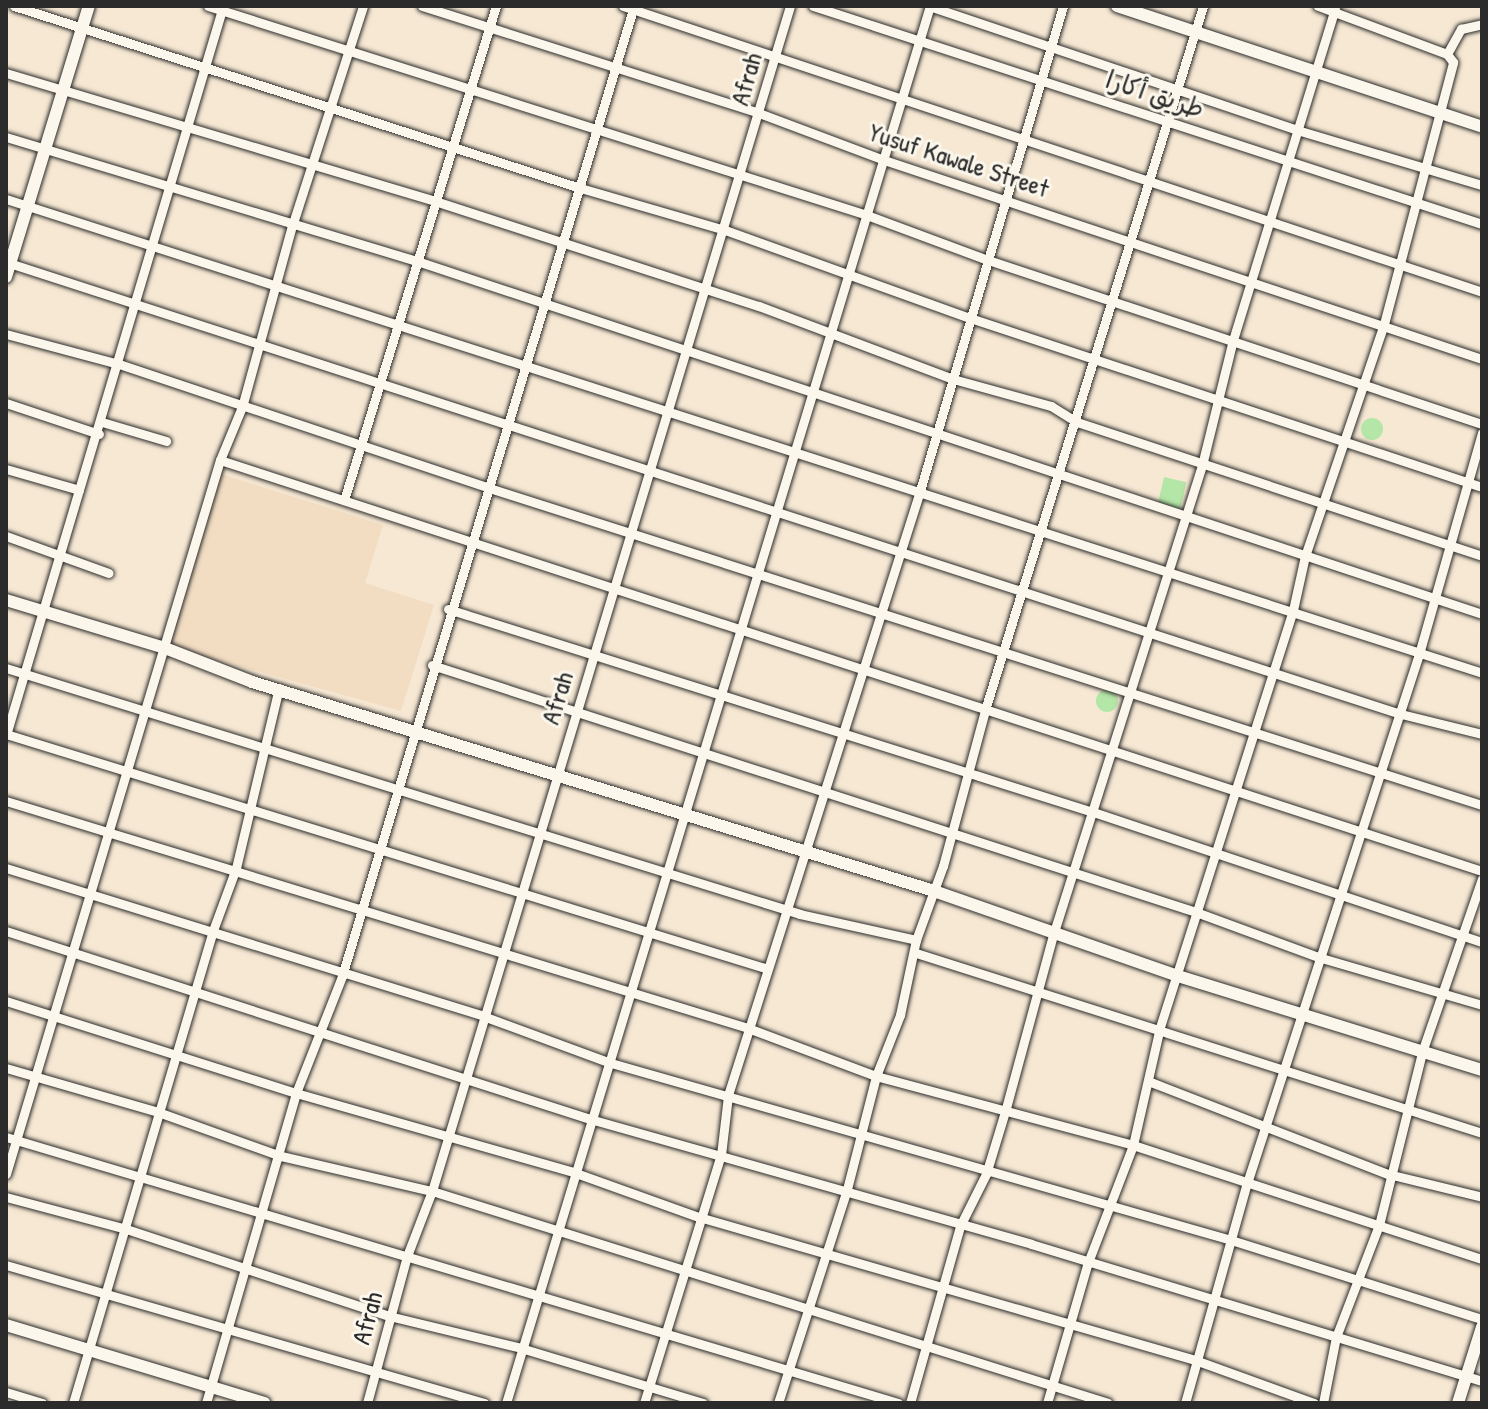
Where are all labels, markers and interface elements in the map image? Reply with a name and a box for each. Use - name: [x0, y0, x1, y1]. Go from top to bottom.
- street label: Afrah: [724, 49, 768, 109]
- street label: طريق أكارا: [1102, 63, 1208, 125]
- street label: Yusuf Kawale Street: [865, 116, 1053, 204]
- street label: Afrah: [534, 668, 580, 728]
- street label: Afrah: [345, 1288, 389, 1348]

